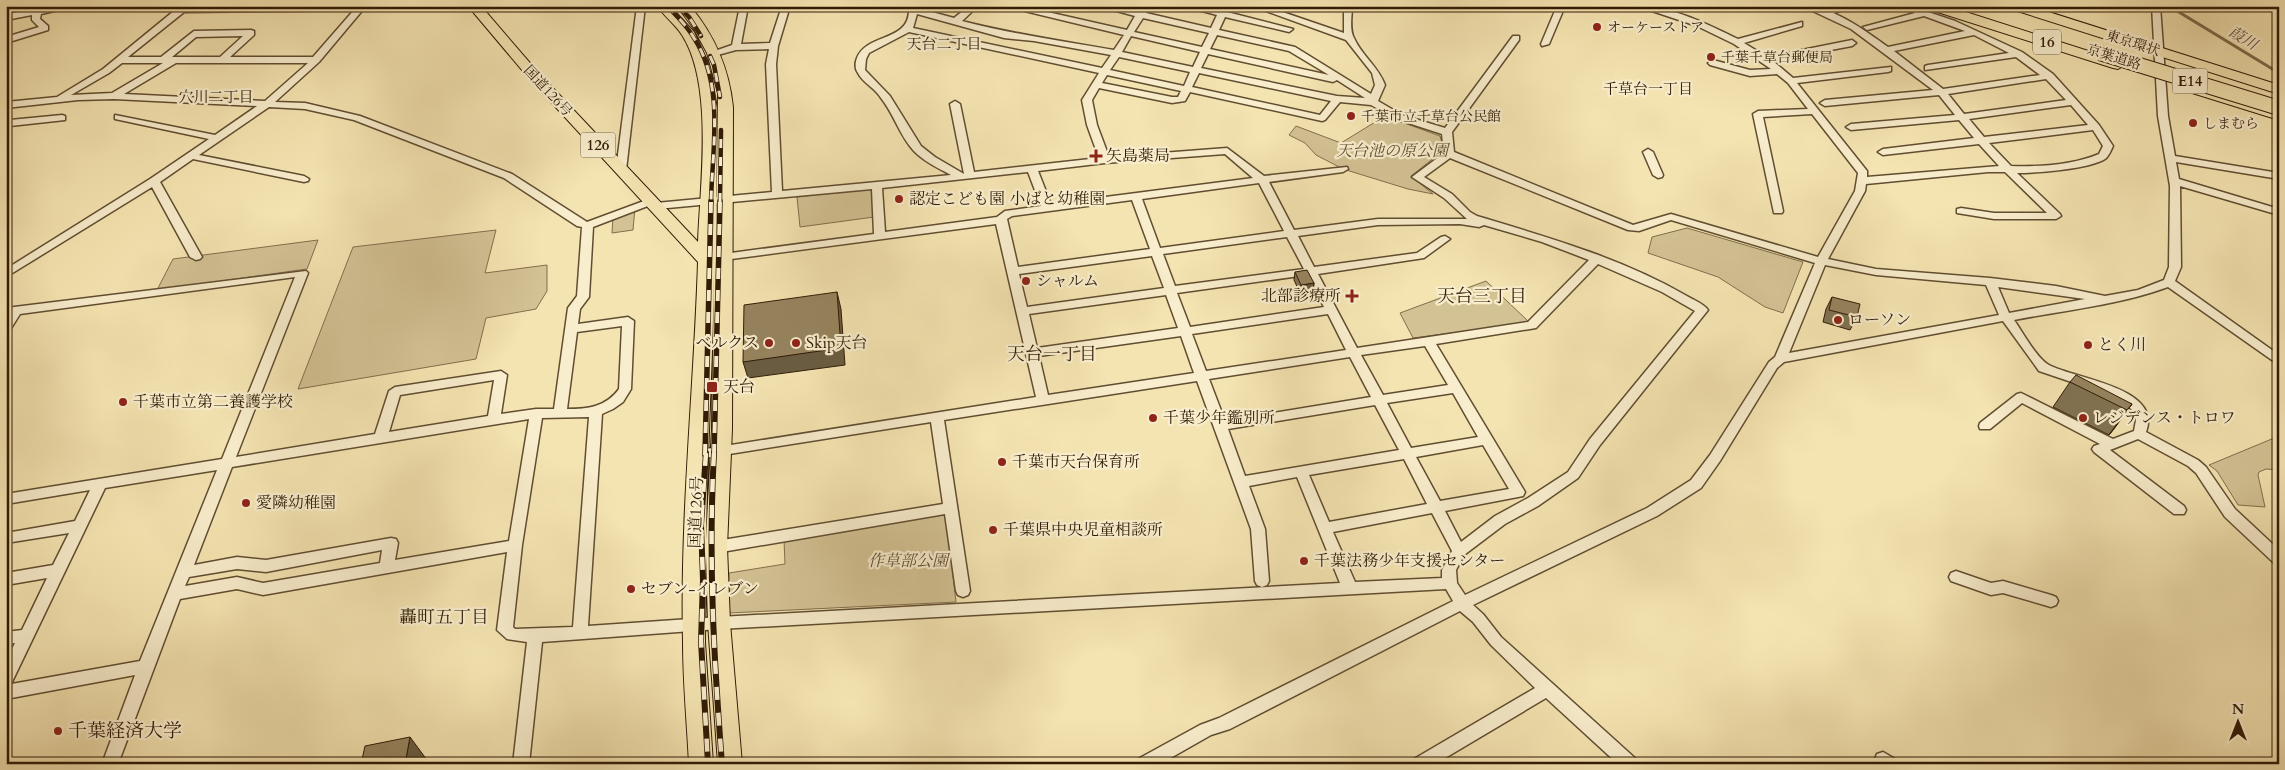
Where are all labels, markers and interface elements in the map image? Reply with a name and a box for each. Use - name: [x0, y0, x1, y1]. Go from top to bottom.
- place label: オーケーストア: [1607, 18, 1704, 37]
- marker: オーケーストア: [1591, 21, 1603, 33]
- water label: 葭川: [2225, 22, 2263, 55]
- street label: 東京環状: [2103, 25, 2163, 61]
- road number: 16: [2033, 30, 2061, 54]
- district label: 天台二丁目: [906, 34, 982, 54]
- street label: 京葉道路: [2084, 40, 2144, 74]
- place label: 千葉千草台郵便局: [1721, 48, 1833, 67]
- marker: 千葉千草台郵便局: [1705, 51, 1717, 63]
- street label: 国道126号: [519, 61, 577, 121]
- road number: E14: [2172, 68, 2208, 94]
- district label: 千草台一丁目: [1603, 79, 1693, 99]
- district label: 穴川二丁目: [178, 87, 254, 107]
- place label: 千葉市立千草台公民館: [1361, 107, 1501, 126]
- marker: 千葉市立千草台公民館: [1345, 110, 1357, 122]
- place label: しまむら: [2203, 114, 2259, 133]
- marker: しまむら: [2187, 117, 2199, 129]
- road number: 126: [580, 132, 616, 158]
- park label: 天台池の原公園: [1336, 140, 1451, 162]
- place label: 矢島薬局: [1106, 145, 1170, 167]
- marker: 矢島薬局: [1090, 150, 1102, 162]
- place label: 認定こども園 小ばと幼稚園: [909, 188, 1105, 210]
- marker: 認定こども園 小ばと幼稚園: [893, 193, 905, 205]
- place label: シャルム: [1036, 270, 1099, 292]
- marker: シャルム: [1020, 275, 1032, 287]
- district label: 天台三丁目: [1437, 284, 1527, 309]
- place label: 北部診療所: [1261, 285, 1341, 307]
- marker: 北部診療所: [1345, 289, 1359, 303]
- place label: ローソン: [1848, 309, 1911, 331]
- marker: ローソン: [1832, 314, 1844, 326]
- place label: ベルクス: [695, 332, 759, 354]
- place label: Skip天台: [806, 332, 868, 354]
- place label: とく川: [2098, 334, 2146, 356]
- marker: ベルクス: [763, 337, 775, 349]
- marker: Skip天台: [790, 337, 802, 349]
- marker: とく川: [2082, 339, 2094, 351]
- district label: 天台一丁目: [1007, 342, 1097, 367]
- place label: 天台: [723, 376, 755, 398]
- marker: 天台: [705, 380, 719, 394]
- place label: 千葉市立第二養護学校: [133, 391, 293, 413]
- marker: 千葉市立第二養護学校: [117, 396, 129, 408]
- place label: 千葉少年鑑別所: [1163, 407, 1275, 429]
- place label: レジデンス・トロワ: [2093, 407, 2236, 429]
- marker: 千葉少年鑑別所: [1147, 412, 1159, 424]
- marker: レジデンス・トロワ: [2077, 412, 2089, 424]
- place label: 千葉市天台保育所: [1012, 451, 1140, 473]
- marker: 千葉市天台保育所: [996, 456, 1008, 468]
- street label: 国道126号: [684, 475, 708, 549]
- place label: 愛隣幼稚園: [256, 492, 336, 514]
- marker: 愛隣幼稚園: [240, 497, 252, 509]
- place label: 千葉県中央児童相談所: [1003, 519, 1163, 541]
- marker: 千葉県中央児童相談所: [987, 524, 999, 536]
- park label: 作草部公園: [868, 550, 951, 572]
- place label: 千葉法務少年支援センター: [1314, 550, 1505, 572]
- marker: 千葉法務少年支援センター: [1298, 555, 1310, 567]
- place label: セブン-イレブン: [641, 578, 759, 600]
- marker: セブン-イレブン: [625, 583, 637, 595]
- district label: 轟町五丁目: [399, 605, 489, 630]
- north arrow: [2212, 698, 2262, 748]
- text: N: [2232, 700, 2244, 719]
- place label: 千葉経済大学: [68, 718, 182, 744]
- marker: 千葉経済大学: [52, 725, 64, 737]

